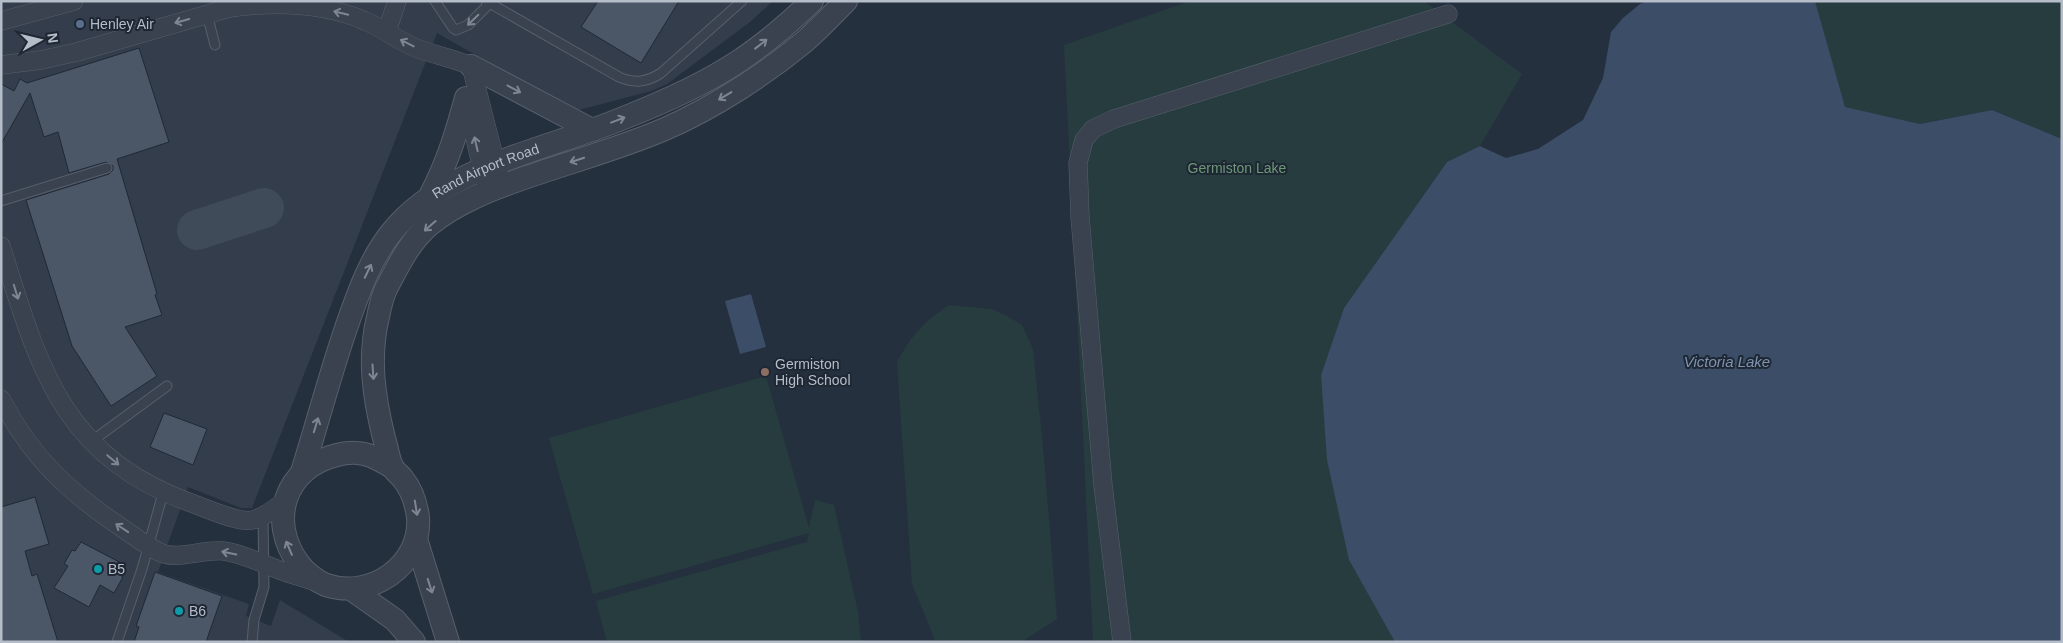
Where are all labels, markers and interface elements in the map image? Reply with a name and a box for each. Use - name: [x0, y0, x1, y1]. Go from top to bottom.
- one-way arrow: [334, 8, 350, 17]
- one-way arrow: [467, 14, 479, 26]
- north arrow: [15, 15, 65, 65]
- place label: Henley Air: [90, 16, 154, 32]
- one-way arrow: [174, 16, 190, 26]
- marker: Henley Air: [74, 18, 86, 30]
- text: N: [44, 32, 62, 44]
- one-way arrow: [400, 38, 415, 47]
- one-way arrow: [754, 39, 767, 50]
- one-way arrow: [506, 84, 521, 94]
- one-way arrow: [719, 91, 733, 101]
- one-way arrow: [610, 115, 625, 124]
- one-way arrow: [471, 137, 480, 153]
- street label: Rand Airport Road: [429, 140, 541, 202]
- one-way arrow: [570, 156, 585, 165]
- park label: Germiston Lake: [1188, 160, 1287, 176]
- one-way arrow: [423, 220, 436, 231]
- one-way arrow: [363, 264, 373, 279]
- one-way arrow: [11, 284, 21, 300]
- water label: Victoria Lake: [1684, 353, 1770, 370]
- place label: Germiston High School: [775, 356, 851, 388]
- one-way arrow: [368, 364, 377, 380]
- marker: Germiston High School: [759, 366, 771, 378]
- one-way arrow: [312, 418, 322, 434]
- one-way arrow: [107, 454, 120, 465]
- one-way arrow: [412, 500, 422, 516]
- one-way arrow: [116, 523, 130, 533]
- one-way arrow: [284, 541, 294, 556]
- one-way arrow: [222, 548, 238, 557]
- place label: B5: [108, 561, 125, 577]
- marker: B5: [92, 563, 104, 575]
- one-way arrow: [426, 577, 436, 593]
- place label: B6: [189, 603, 206, 619]
- marker: B6: [173, 605, 185, 617]

